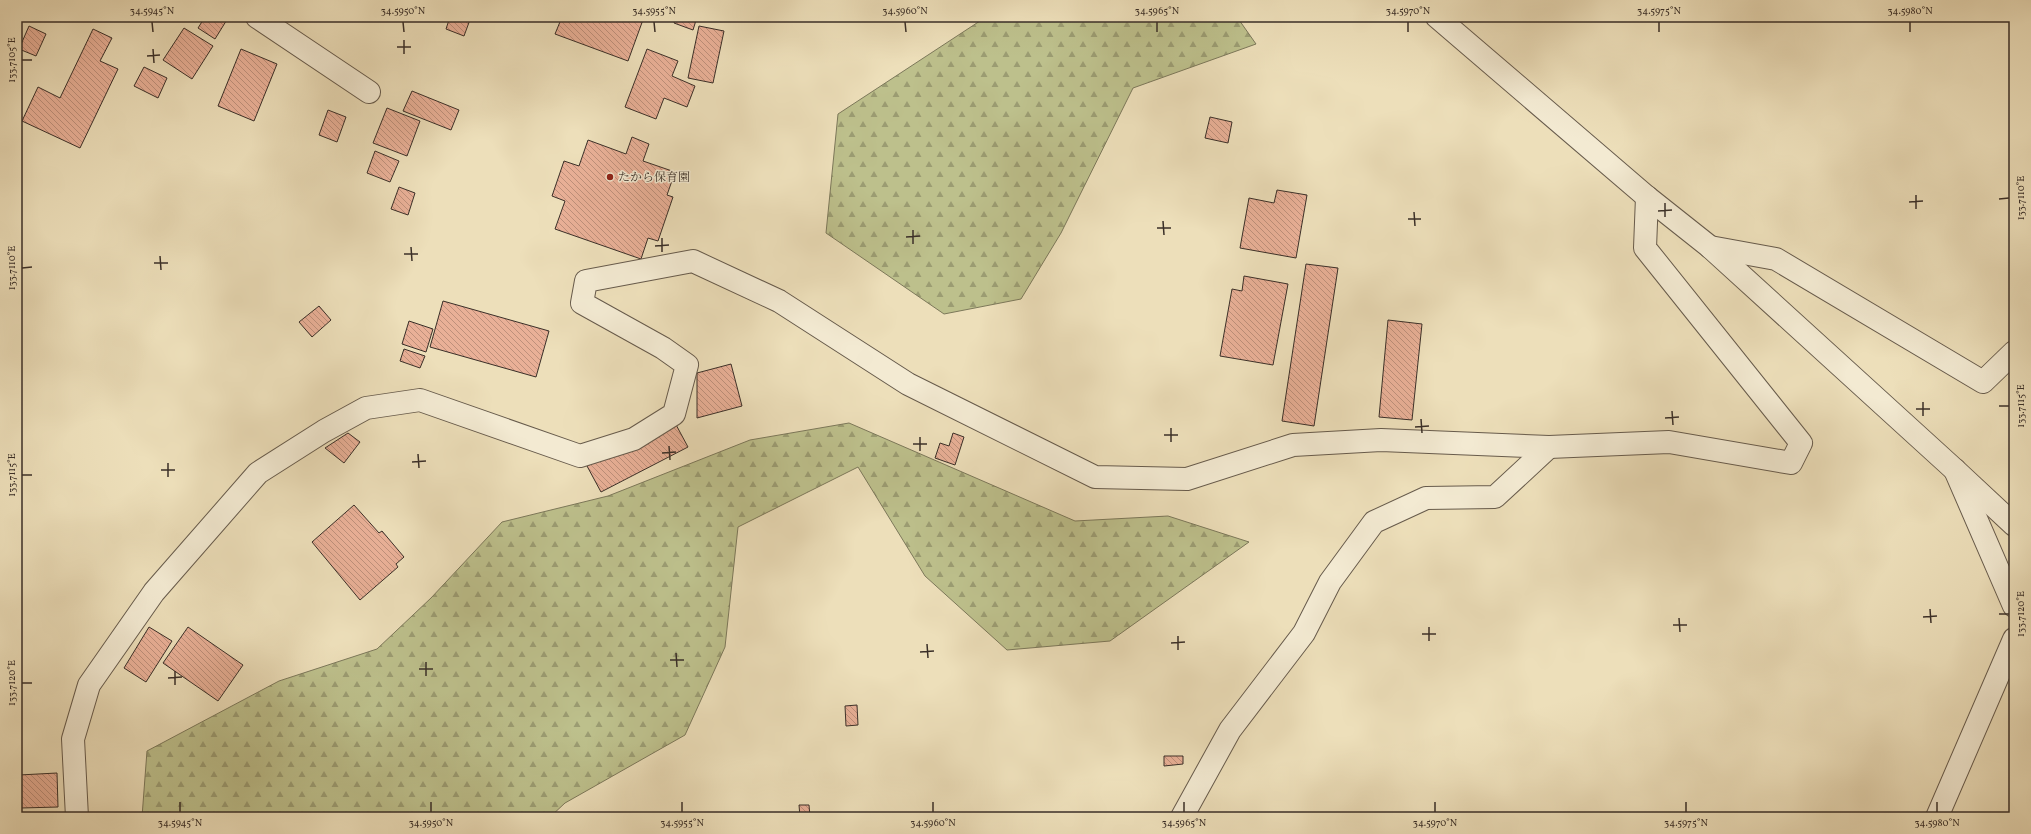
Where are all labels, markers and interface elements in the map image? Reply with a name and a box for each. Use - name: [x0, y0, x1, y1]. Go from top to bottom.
- text: 34.5945°N: [130, 4, 175, 18]
- text: 34.5950°N: [381, 4, 426, 18]
- text: 34.5955°N: [632, 4, 676, 18]
- text: 34.5960°N: [882, 4, 928, 18]
- text: 34.5965°N: [1135, 4, 1180, 18]
- text: 34.5970°N: [1386, 4, 1431, 18]
- text: 34.5975°N: [1637, 4, 1682, 18]
- text: 34.5980°N: [1887, 4, 1933, 18]
- text: 133.7105°E: [5, 37, 19, 83]
- place label: たから保育園: [618, 170, 690, 186]
- marker: たから保育園: [605, 172, 615, 182]
- text: 133.7110°E: [2014, 176, 2028, 220]
- text: 133.7110°E: [5, 246, 19, 290]
- text: 133.7115°E: [2014, 384, 2028, 428]
- text: 133.7115°E: [5, 453, 19, 497]
- text: 133.7120°E: [2014, 591, 2028, 637]
- text: 133.7120°E: [5, 660, 19, 706]
- text: 34.5945°N: [158, 816, 203, 830]
- text: 34.5950°N: [409, 816, 454, 830]
- text: 34.5955°N: [660, 816, 704, 830]
- text: 34.5960°N: [910, 816, 956, 830]
- text: 34.5965°N: [1162, 816, 1207, 830]
- text: 34.5970°N: [1413, 816, 1458, 830]
- text: 34.5975°N: [1664, 816, 1709, 830]
- text: 34.5980°N: [1914, 816, 1960, 830]

